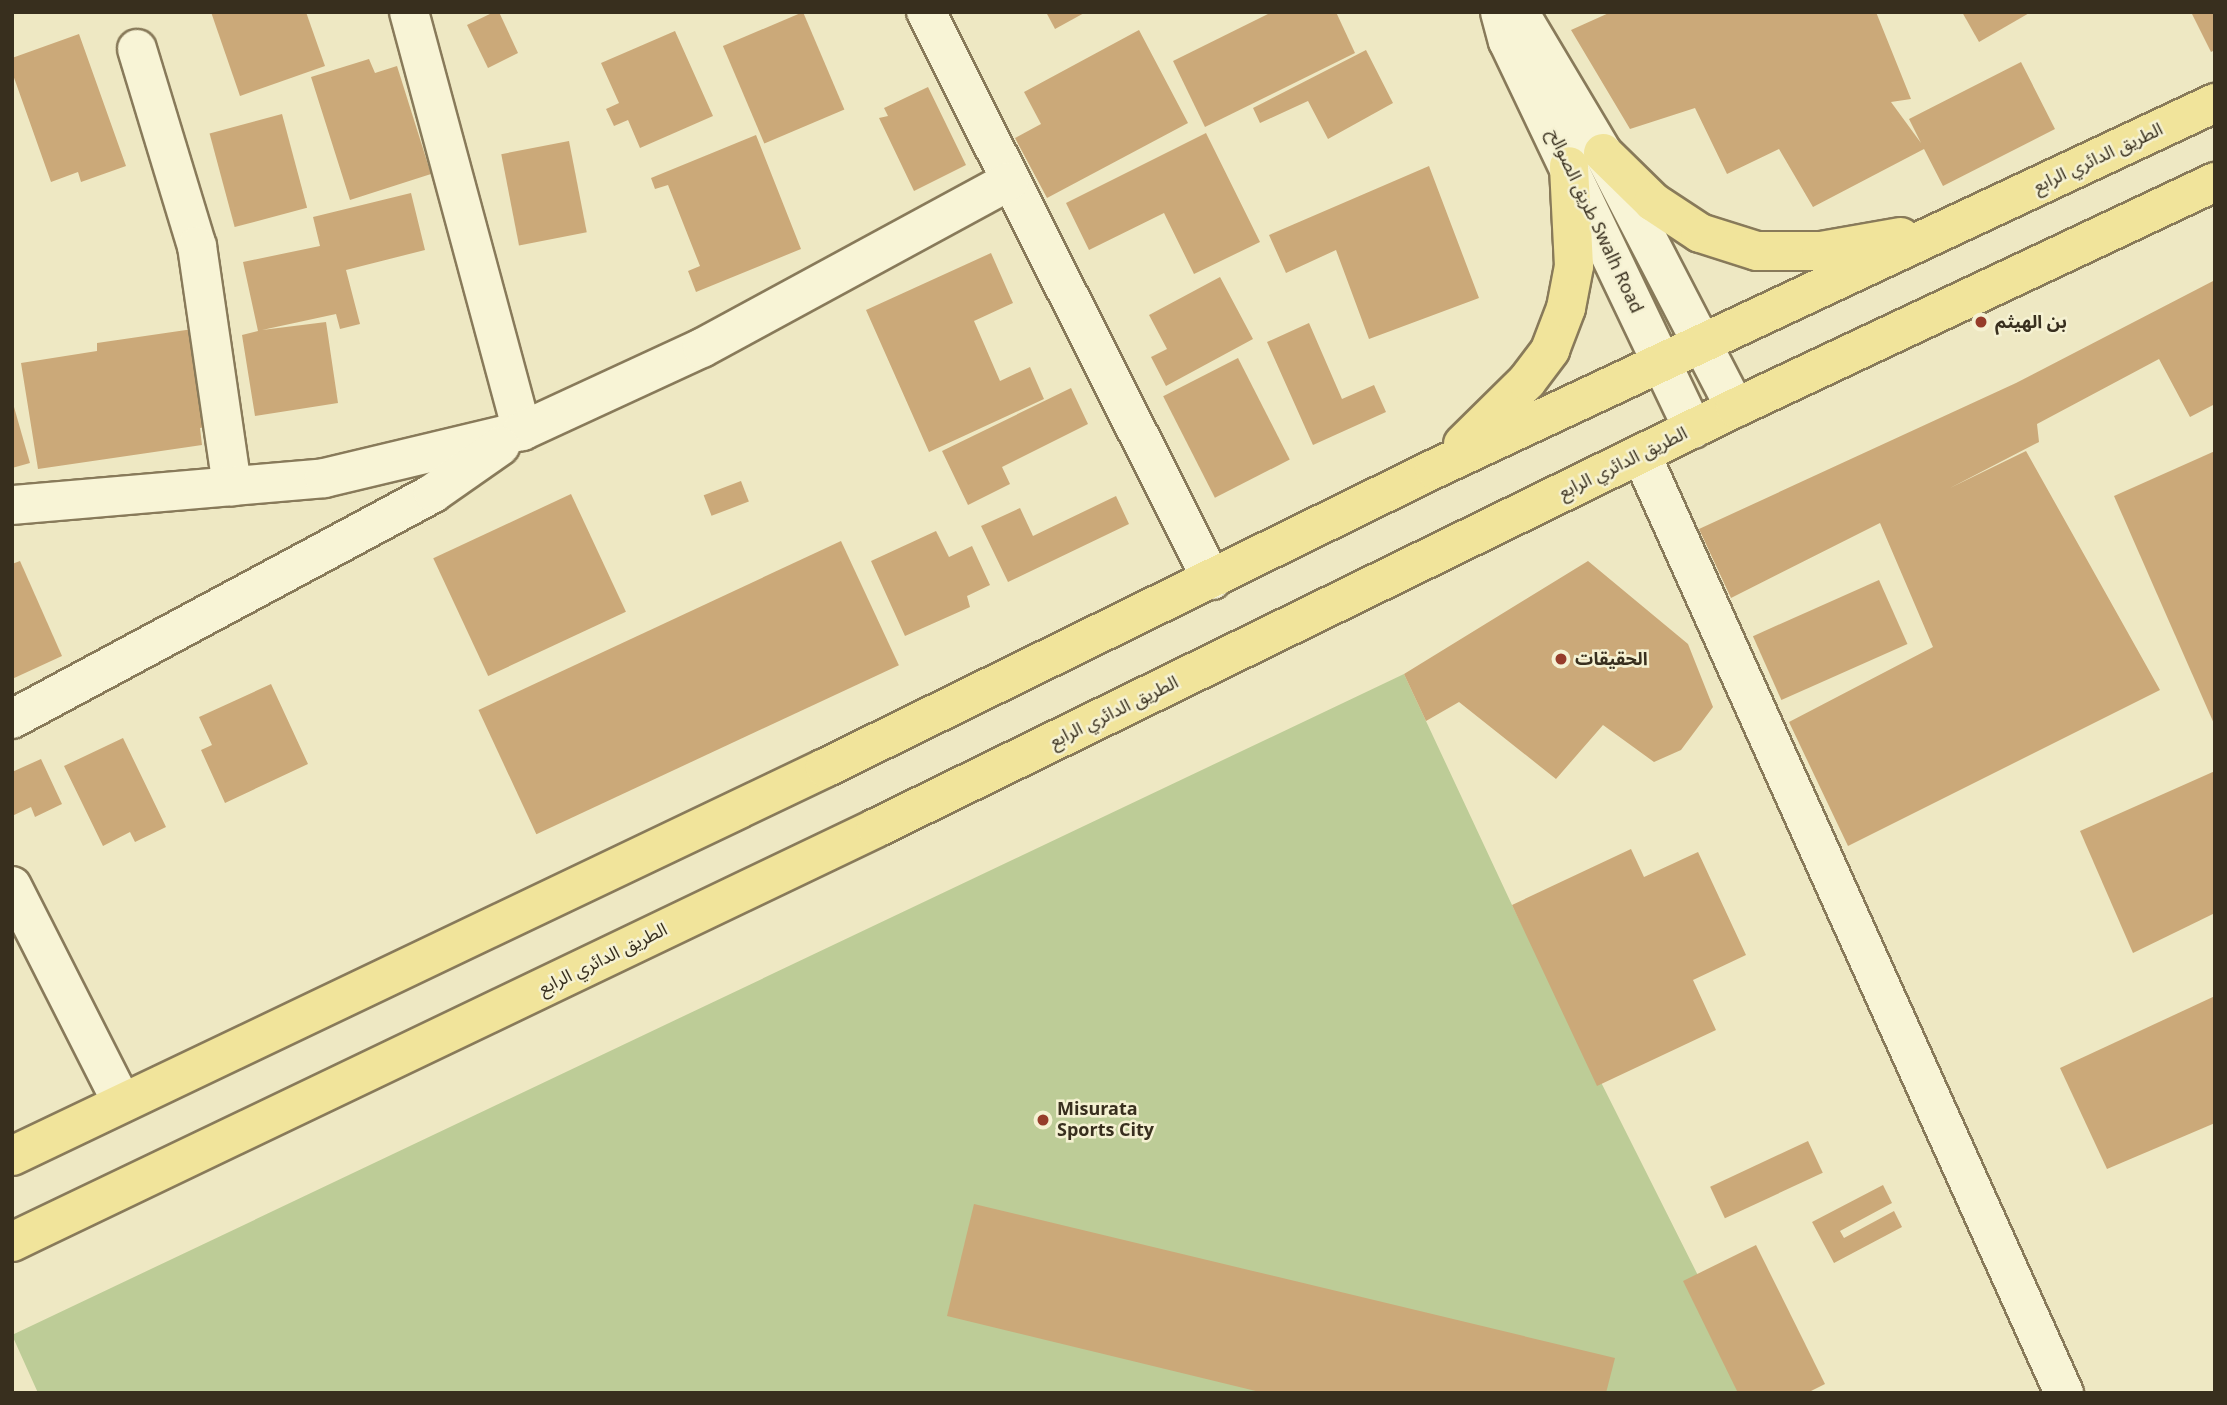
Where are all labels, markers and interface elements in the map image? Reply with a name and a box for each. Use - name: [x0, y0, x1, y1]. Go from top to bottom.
- street label: الطريق الدائري الرابع: [2030, 119, 2166, 197]
- street label: طريق الصوالح Swalh Road: [1543, 125, 1647, 317]
- place label: بن الهيثم: [1995, 311, 2067, 333]
- marker: بن الهيثم: [1973, 314, 1989, 330]
- street label: الطريق الدائري الرابع: [1555, 423, 1691, 503]
- place label: الحقيقات: [1575, 648, 1648, 670]
- marker: الحقيقات: [1553, 651, 1569, 667]
- street label: الطريق الدائري الرابع: [1046, 672, 1182, 752]
- street label: الطريق الدائري الرابع: [535, 919, 671, 999]
- place label: Misurata Sports City: [1057, 1099, 1154, 1142]
- marker: Misurata Sports City: [1035, 1112, 1051, 1128]

